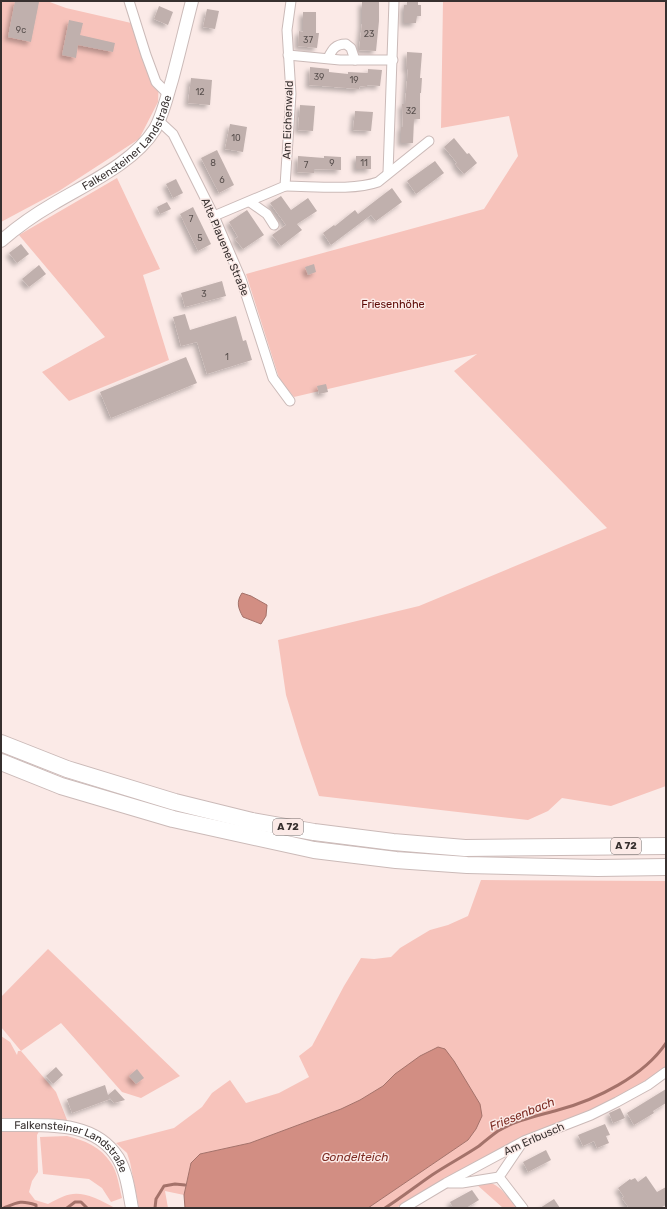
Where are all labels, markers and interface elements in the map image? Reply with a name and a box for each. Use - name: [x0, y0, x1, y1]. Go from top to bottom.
- house number: 9c: [16, 25, 26, 35]
- house number: 23: [364, 29, 374, 39]
- house number: 37: [303, 35, 313, 45]
- house number: 39: [314, 72, 324, 82]
- house number: 19: [349, 75, 359, 85]
- street label: Am Eichenwald: [280, 80, 296, 160]
- house number: 12: [195, 87, 205, 97]
- street label: Falkensteiner Landstraße: [79, 93, 174, 193]
- house number: 32: [406, 106, 416, 116]
- house number: 10: [231, 133, 241, 143]
- house number: 8: [210, 158, 216, 168]
- house number: 9: [329, 158, 335, 168]
- house number: 11: [360, 158, 368, 168]
- house number: 7: [304, 160, 309, 170]
- house number: 6: [219, 175, 225, 185]
- street label: Alte Plauener Straße: [198, 196, 252, 298]
- house number: 7: [189, 214, 194, 224]
- house number: 5: [197, 233, 203, 243]
- house number: 3: [201, 289, 207, 299]
- park label: Friesenhöhe: [361, 298, 425, 311]
- house number: 1: [225, 352, 229, 362]
- road number: A 72: [273, 819, 303, 835]
- road number: A 72: [611, 838, 641, 854]
- water label: Friesenbach: [487, 1095, 557, 1133]
- street label: Falkensteiner Landstraße: [14, 1118, 130, 1174]
- street label: Am Erlbusch: [502, 1120, 566, 1158]
- water label: Gondelteich: [321, 1150, 389, 1164]

